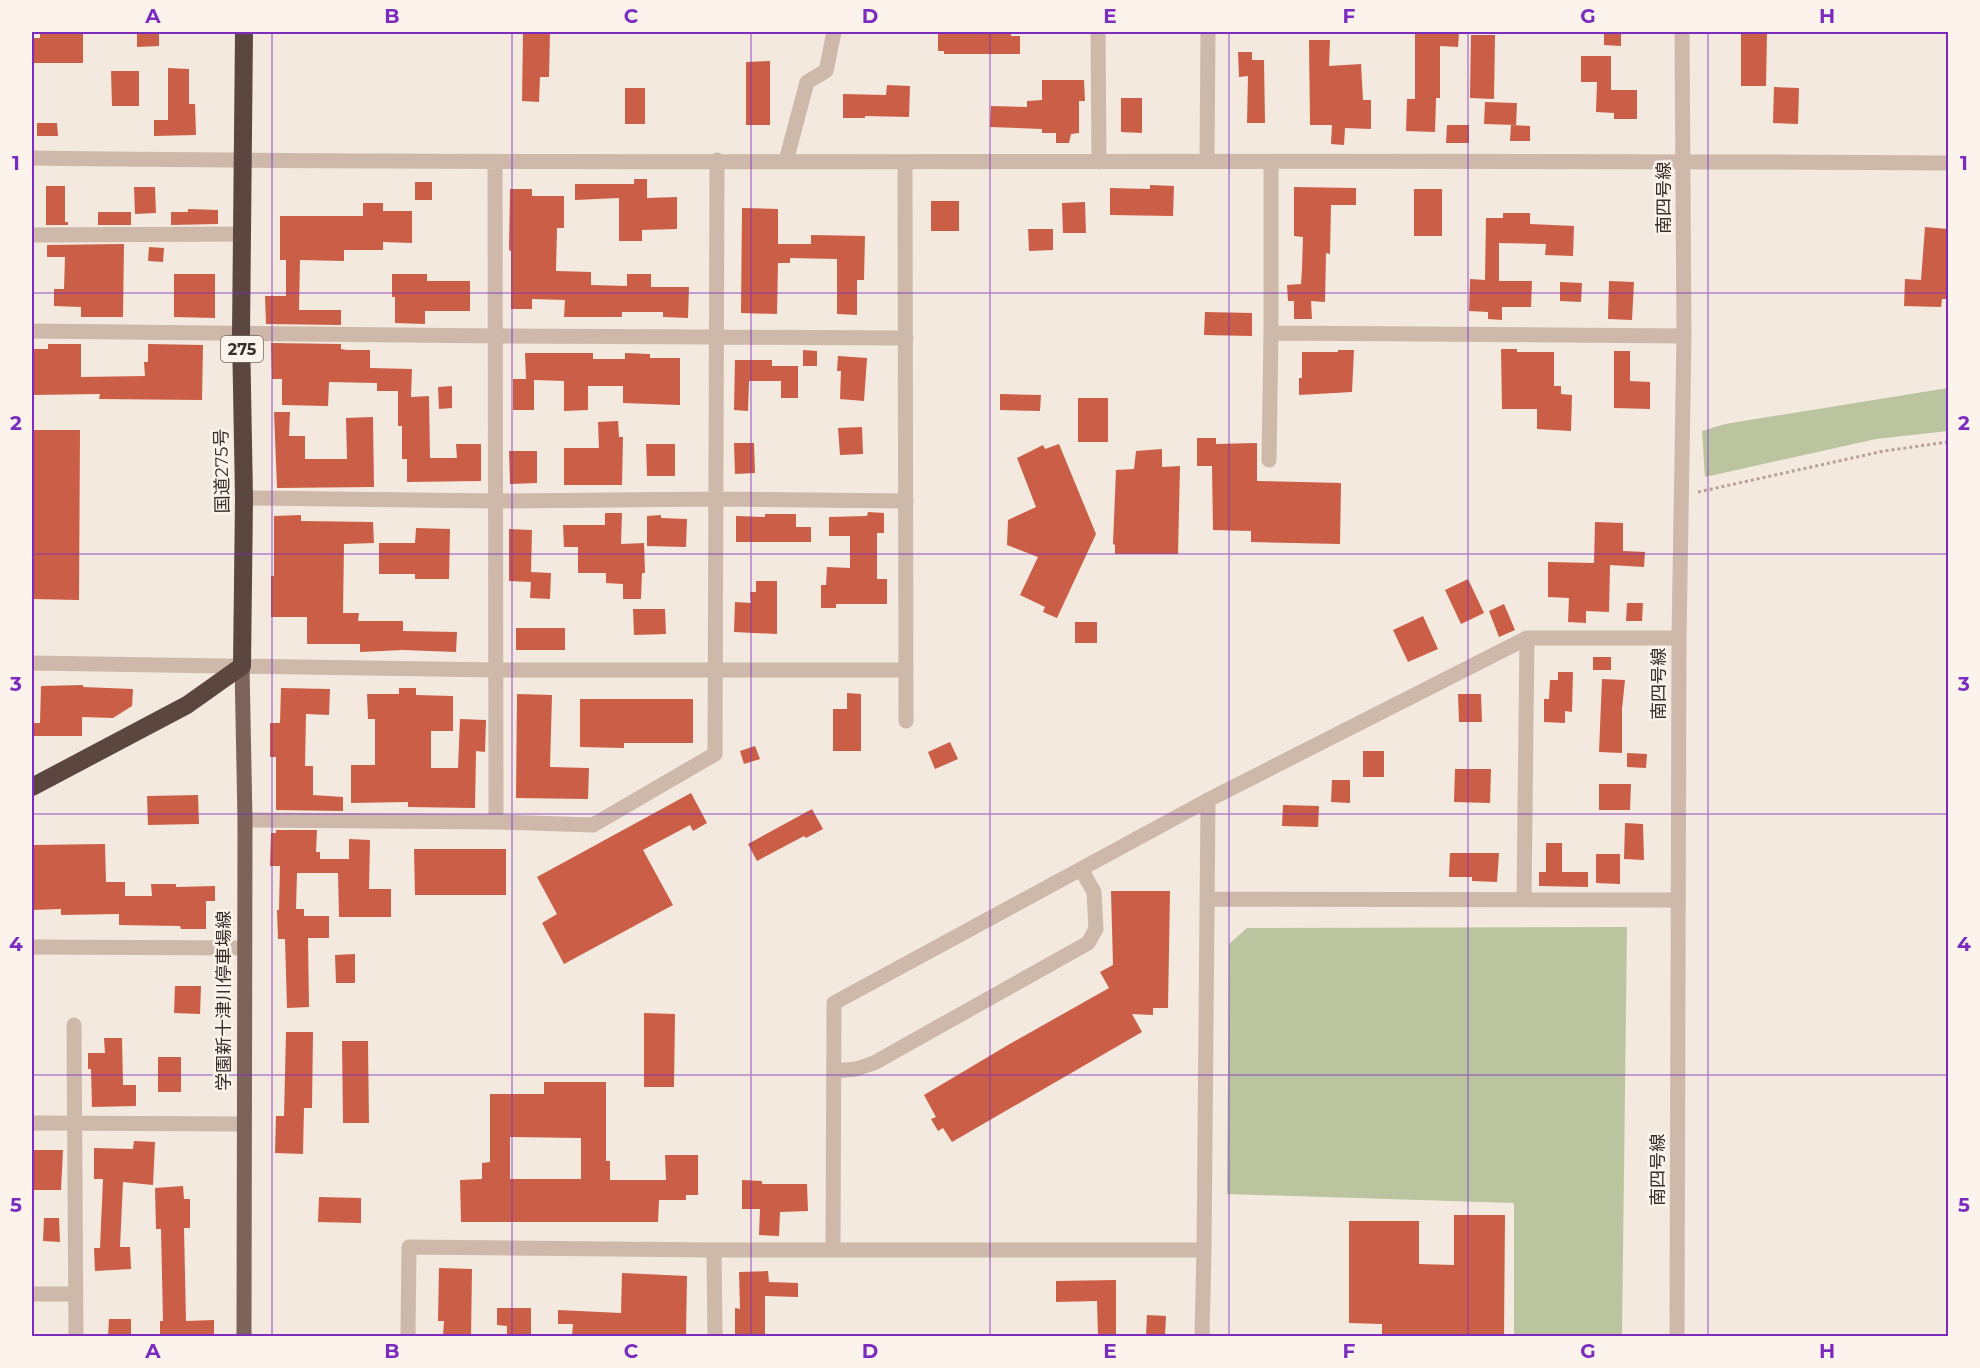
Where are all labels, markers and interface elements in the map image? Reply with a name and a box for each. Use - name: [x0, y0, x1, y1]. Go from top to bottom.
- text: A: [144, 4, 161, 28]
- text: B: [384, 4, 400, 28]
- text: C: [624, 4, 639, 28]
- text: D: [862, 4, 878, 28]
- text: E: [1103, 4, 1117, 28]
- text: F: [1343, 4, 1356, 28]
- text: G: [1580, 4, 1596, 28]
- text: H: [1819, 4, 1835, 28]
- text: 1: [12, 151, 20, 175]
- text: 1: [1960, 151, 1968, 175]
- street label: 南四号線: [1653, 162, 1675, 234]
- road number: 275: [221, 336, 263, 362]
- text: 2: [10, 411, 22, 435]
- text: 2: [1958, 411, 1970, 435]
- street label: 国道275号: [210, 428, 234, 514]
- street label: 南四号線: [1648, 648, 1670, 720]
- text: 3: [9, 672, 22, 696]
- text: 3: [1957, 672, 1970, 696]
- street label: 学園新十津川停車場線: [213, 911, 235, 1091]
- text: 4: [9, 932, 23, 956]
- text: 4: [1957, 932, 1971, 956]
- street label: 南四号線: [1647, 1134, 1669, 1206]
- text: 5: [10, 1193, 22, 1217]
- text: 5: [1958, 1193, 1970, 1217]
- text: A: [144, 1339, 161, 1363]
- text: B: [384, 1339, 400, 1363]
- text: C: [624, 1339, 639, 1363]
- text: D: [862, 1339, 878, 1363]
- text: E: [1103, 1339, 1117, 1363]
- text: F: [1343, 1339, 1356, 1363]
- text: G: [1580, 1339, 1596, 1363]
- text: H: [1819, 1339, 1835, 1363]

